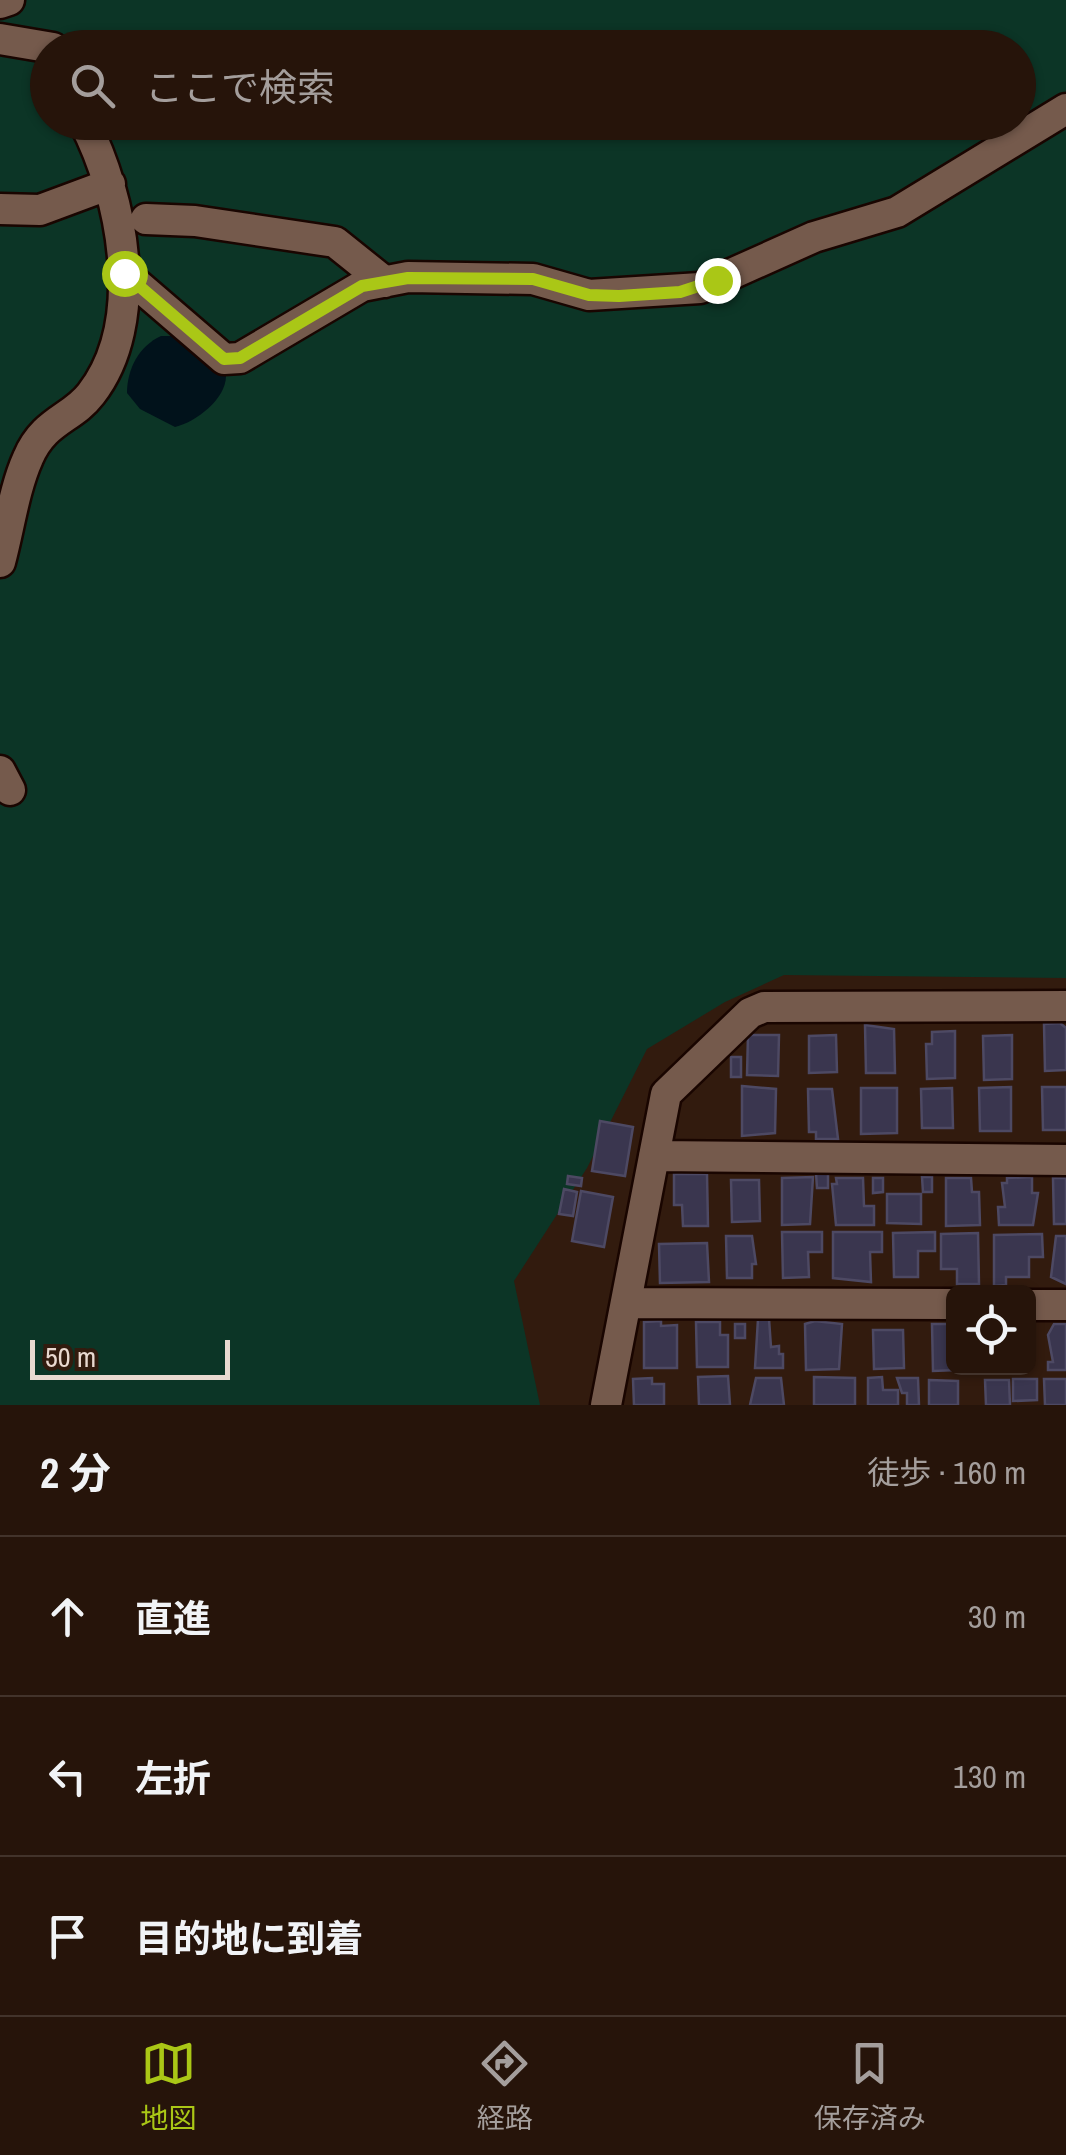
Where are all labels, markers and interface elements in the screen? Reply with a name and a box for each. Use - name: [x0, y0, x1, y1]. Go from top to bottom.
- search box: [30, 30, 1036, 140]
- icon: search: [65, 58, 120, 113]
- text: ここで検索: [145, 62, 335, 113]
- route start: [102, 251, 148, 297]
- route end: [695, 258, 741, 304]
- map controls: [946, 1285, 1036, 1375]
- button: locate: [946, 1285, 1036, 1375]
- scale bar: [30, 1335, 230, 1380]
- text: 50 m: [45, 1338, 96, 1376]
- text: 2 分: [40, 1445, 111, 1501]
- text: 徒歩 · 160 m: [867, 1451, 1026, 1494]
- icon: ahead: [40, 1589, 95, 1644]
- text: 直進: [135, 1593, 211, 1644]
- text: 30 m: [968, 1595, 1026, 1638]
- icon: left: [40, 1749, 95, 1804]
- text: 左折: [135, 1753, 211, 1804]
- text: 130 m: [953, 1755, 1026, 1798]
- icon: arrive: [40, 1909, 95, 1964]
- text: 目的地に到着: [135, 1913, 363, 1964]
- tab: 地図: [140, 2036, 196, 2137]
- tab: 経路: [477, 2036, 533, 2137]
- tab: 保存済み: [814, 2036, 926, 2137]

